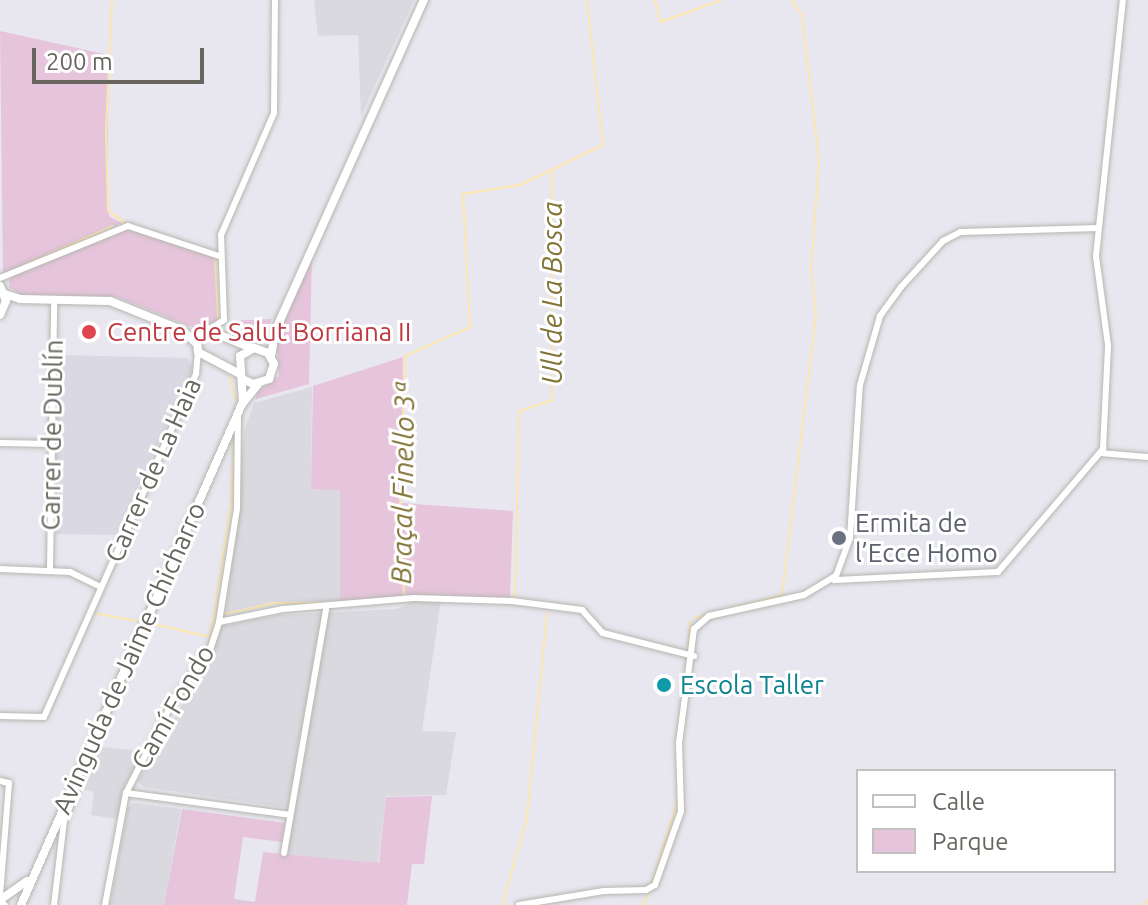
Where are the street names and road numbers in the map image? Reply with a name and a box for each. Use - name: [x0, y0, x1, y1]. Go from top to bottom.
- street label: Carrer de Dublín: [35, 339, 69, 531]
- street label: Carrer de La Haia: [98, 373, 208, 567]
- street label: Avinguda de Jaime Chicharro: [46, 497, 212, 819]
- street label: Camí Fondo: [125, 639, 221, 775]

